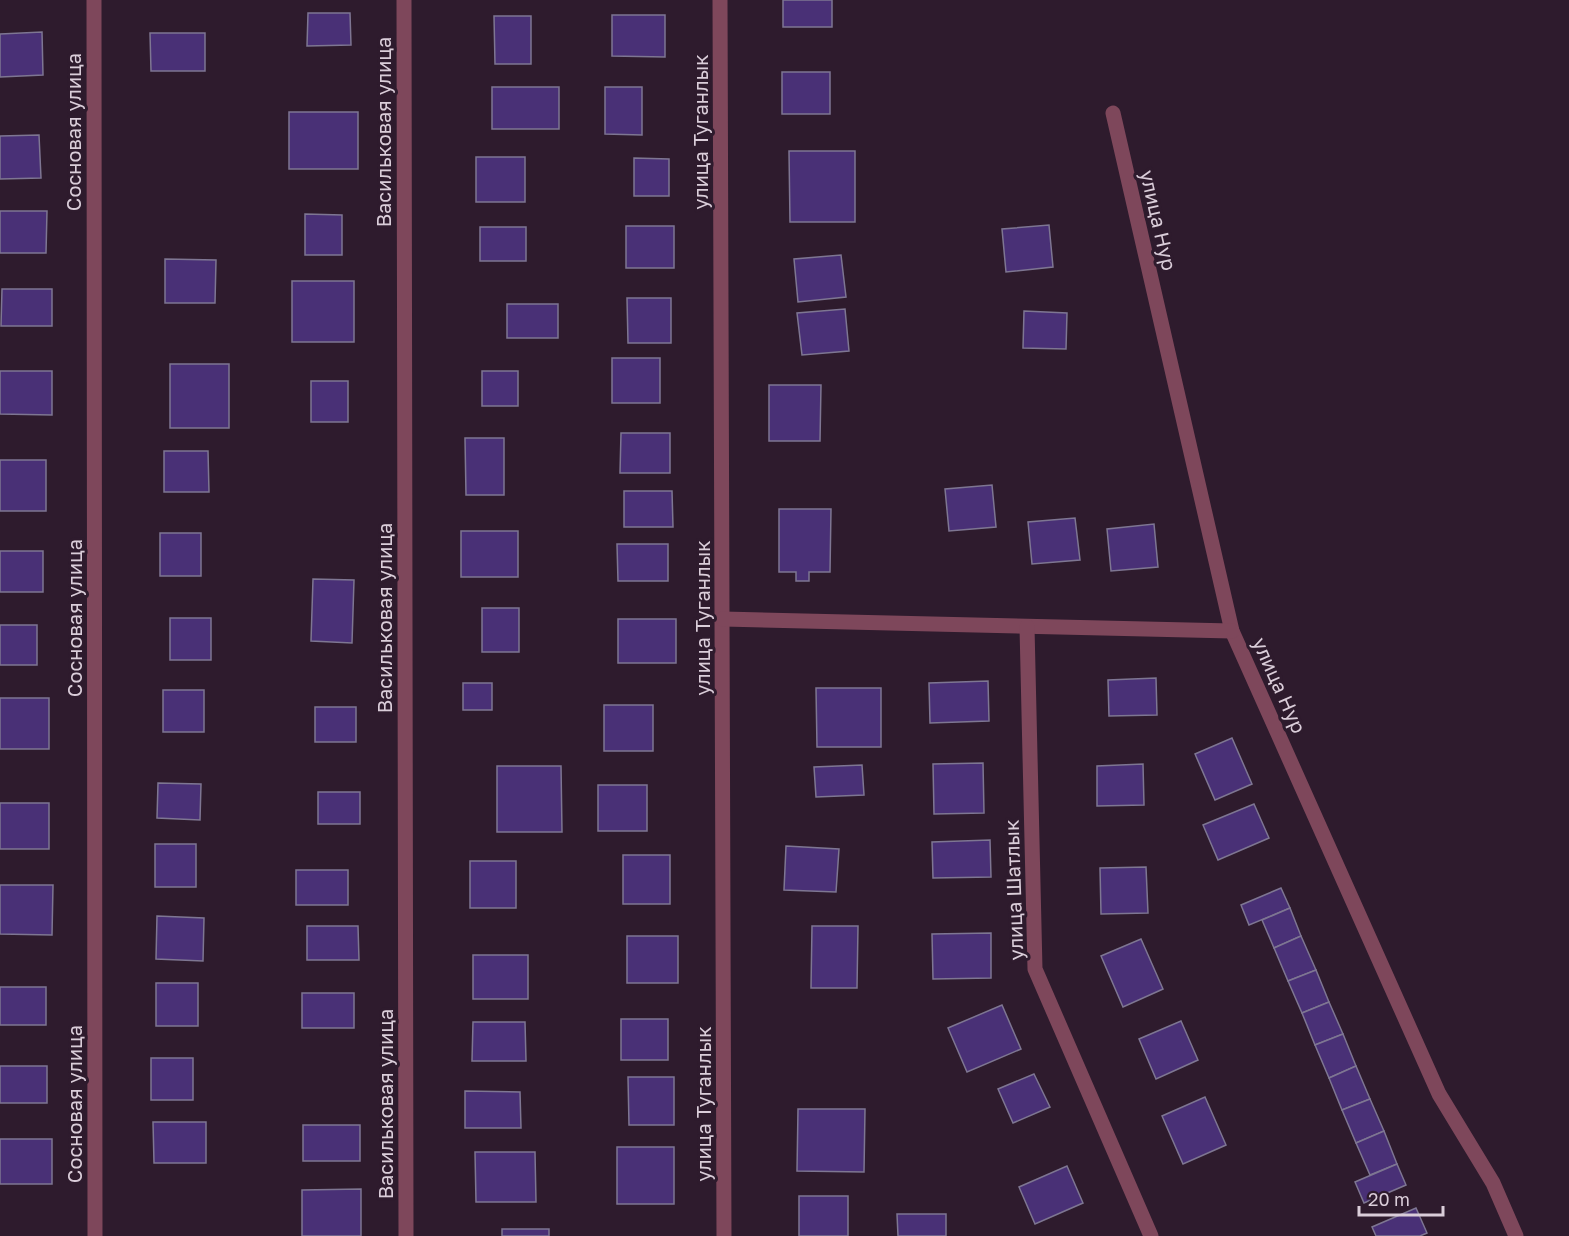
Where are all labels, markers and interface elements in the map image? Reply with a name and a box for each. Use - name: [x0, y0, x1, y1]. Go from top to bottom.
- street label: Васильковая улица: [371, 37, 395, 227]
- street label: Сосновая улица: [61, 53, 85, 211]
- street label: улица Туганлык: [688, 54, 712, 210]
- street label: улица Нур: [1136, 167, 1182, 273]
- street label: Васильковая улица: [372, 523, 396, 713]
- street label: Сосновая улица: [62, 539, 86, 697]
- street label: улица Туганлык: [690, 540, 714, 696]
- street label: улица Нур: [1248, 633, 1312, 737]
- street label: улица Шатлык: [999, 819, 1027, 961]
- street label: Васильковая улица: [373, 1009, 397, 1199]
- street label: Сосновая улица: [62, 1025, 86, 1183]
- street label: улица Туганлык: [691, 1026, 715, 1182]
- scale bar: [1359, 1179, 1443, 1217]
- text: 20 m: [1368, 1188, 1410, 1210]

